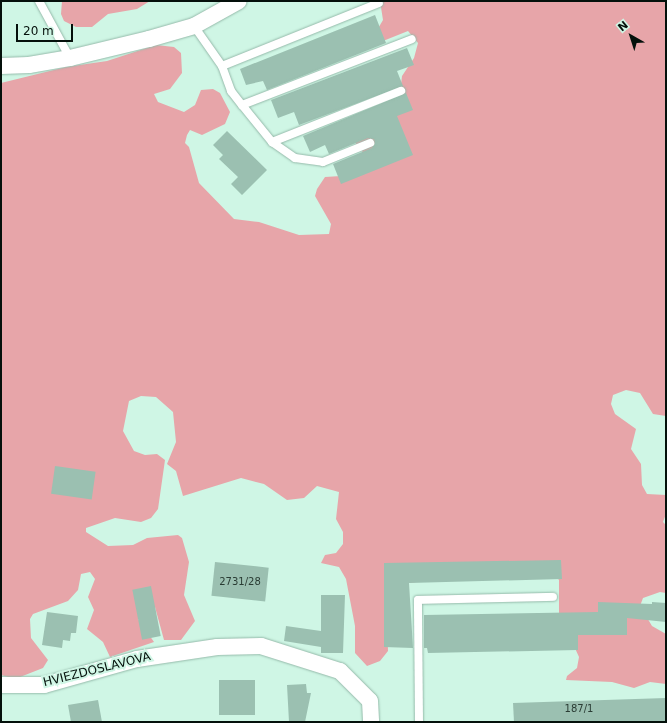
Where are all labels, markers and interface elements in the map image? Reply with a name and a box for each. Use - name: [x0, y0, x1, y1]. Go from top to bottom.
- scale bar: [18, 16, 75, 42]
- north arrow: [611, 16, 651, 56]
- text: N: [615, 18, 631, 34]
- text: 20 m: [23, 24, 54, 38]
- house number: 2731/28: [219, 576, 261, 588]
- street label: HVIEZDOSLAVOVA: [42, 650, 152, 690]
- house number: 187/1: [565, 703, 593, 715]

